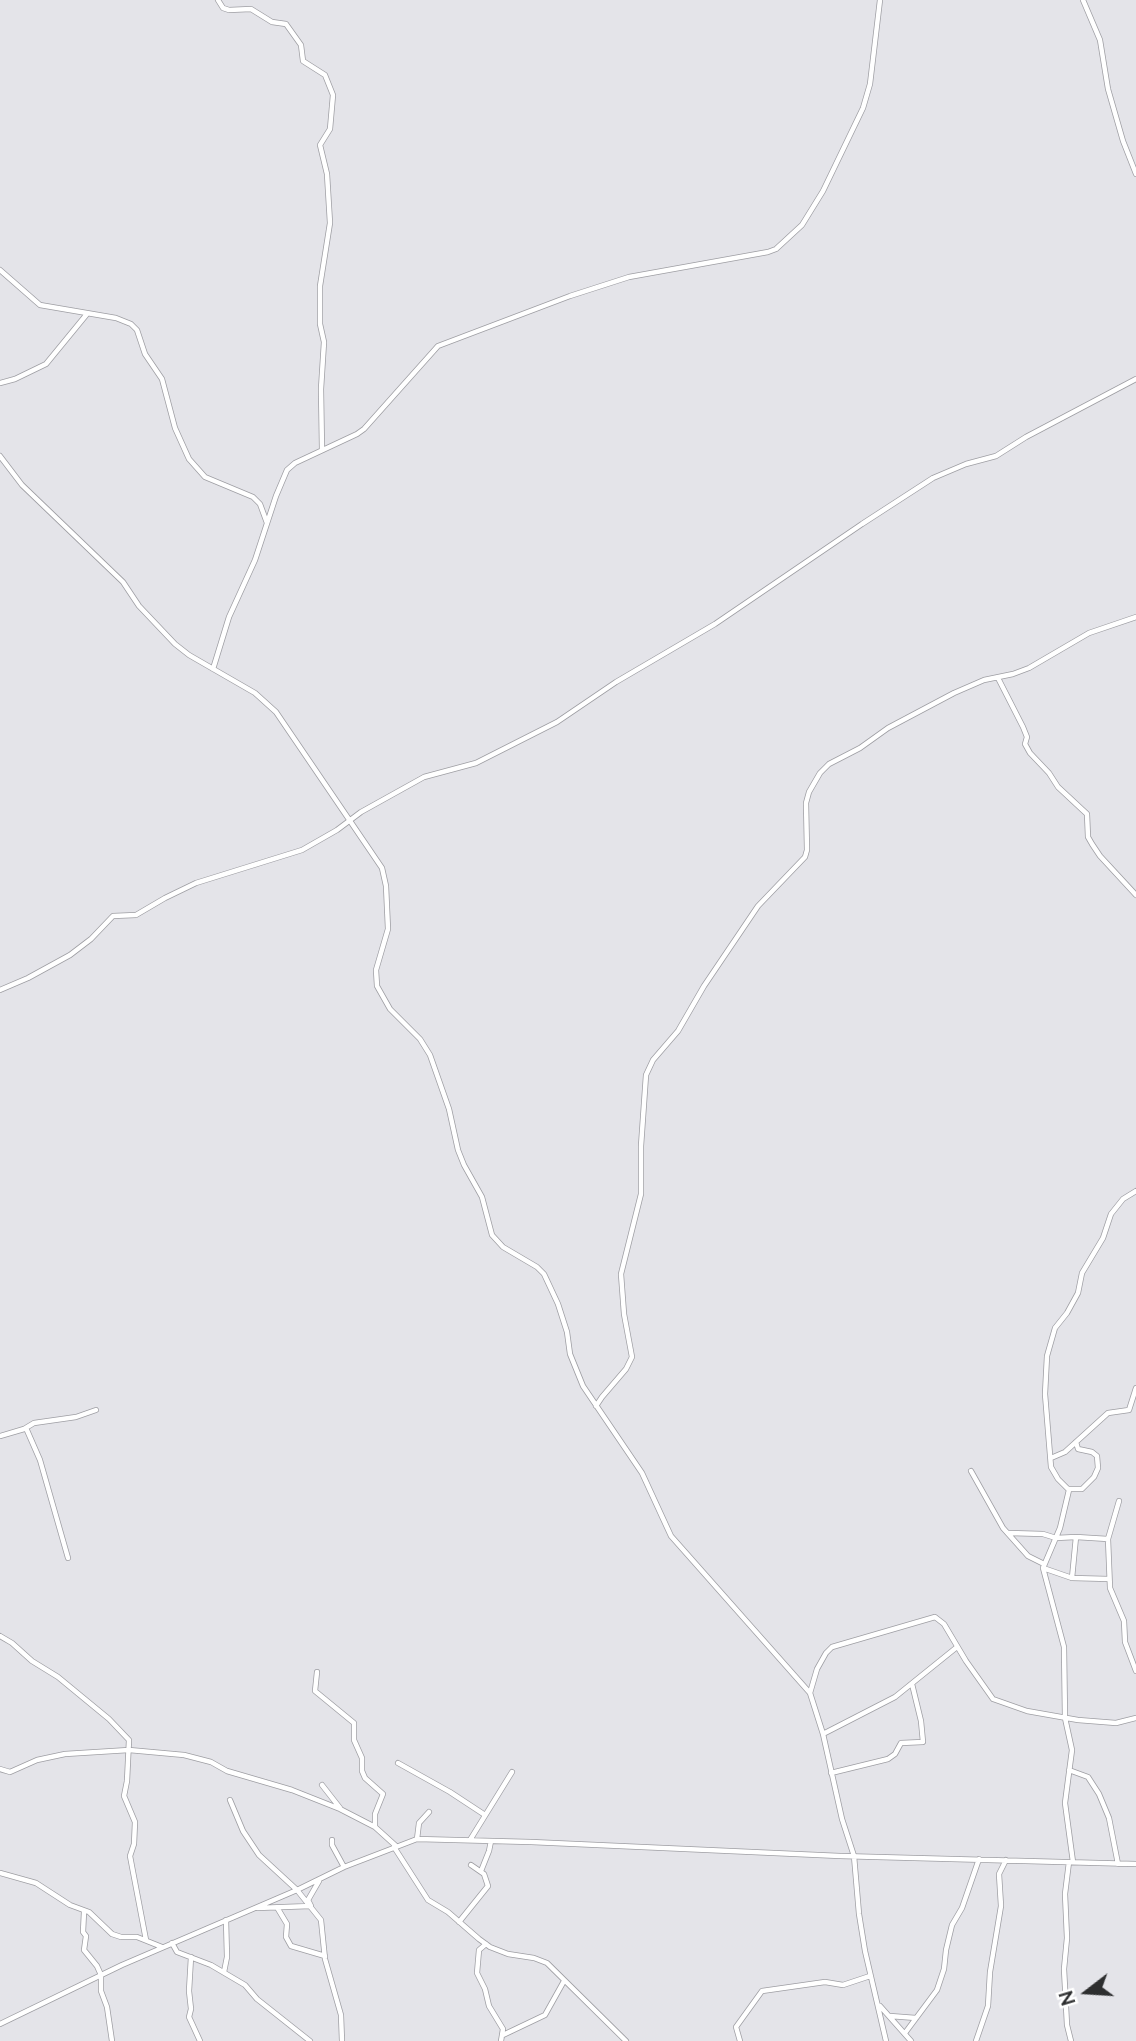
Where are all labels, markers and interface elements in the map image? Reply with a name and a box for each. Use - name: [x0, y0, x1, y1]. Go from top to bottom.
- north arrow: [1052, 1957, 1122, 2027]
- text: N: [1053, 1988, 1080, 2009]

